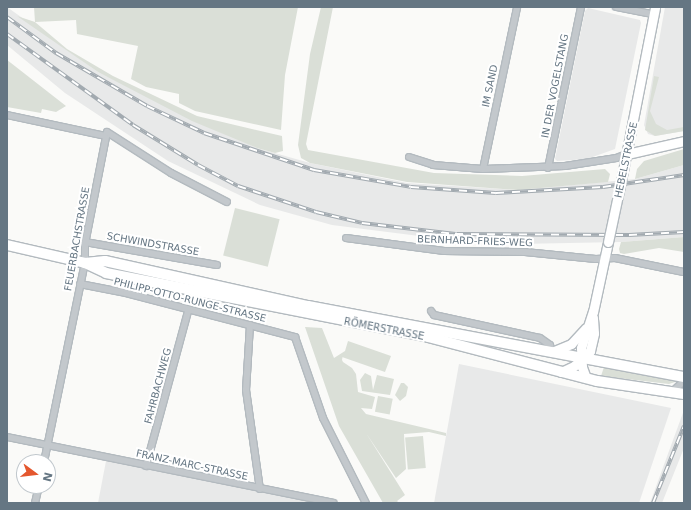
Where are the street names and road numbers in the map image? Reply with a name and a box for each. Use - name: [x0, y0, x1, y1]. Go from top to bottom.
- street label: IN DER VOGELSTANG: [539, 33, 571, 139]
- street label: IM SAND: [480, 64, 500, 108]
- street label: HEBELSTRASSE: [612, 121, 640, 199]
- street label: FEUERBACHSTRASSE: [62, 186, 92, 292]
- street label: SCHWINDSTRASSE: [106, 230, 200, 258]
- street label: BERNHARD-FRIES-WEG: [417, 233, 533, 249]
- street label: PHILIPP-OTTO-RUNGE-STRASSE: [113, 275, 267, 325]
- street label: RÖMERSTRASSE: [343, 315, 425, 343]
- street label: FAHRBACHWEG: [142, 347, 174, 425]
- street label: FRANZ-MARC-STRASSE: [135, 447, 249, 483]

